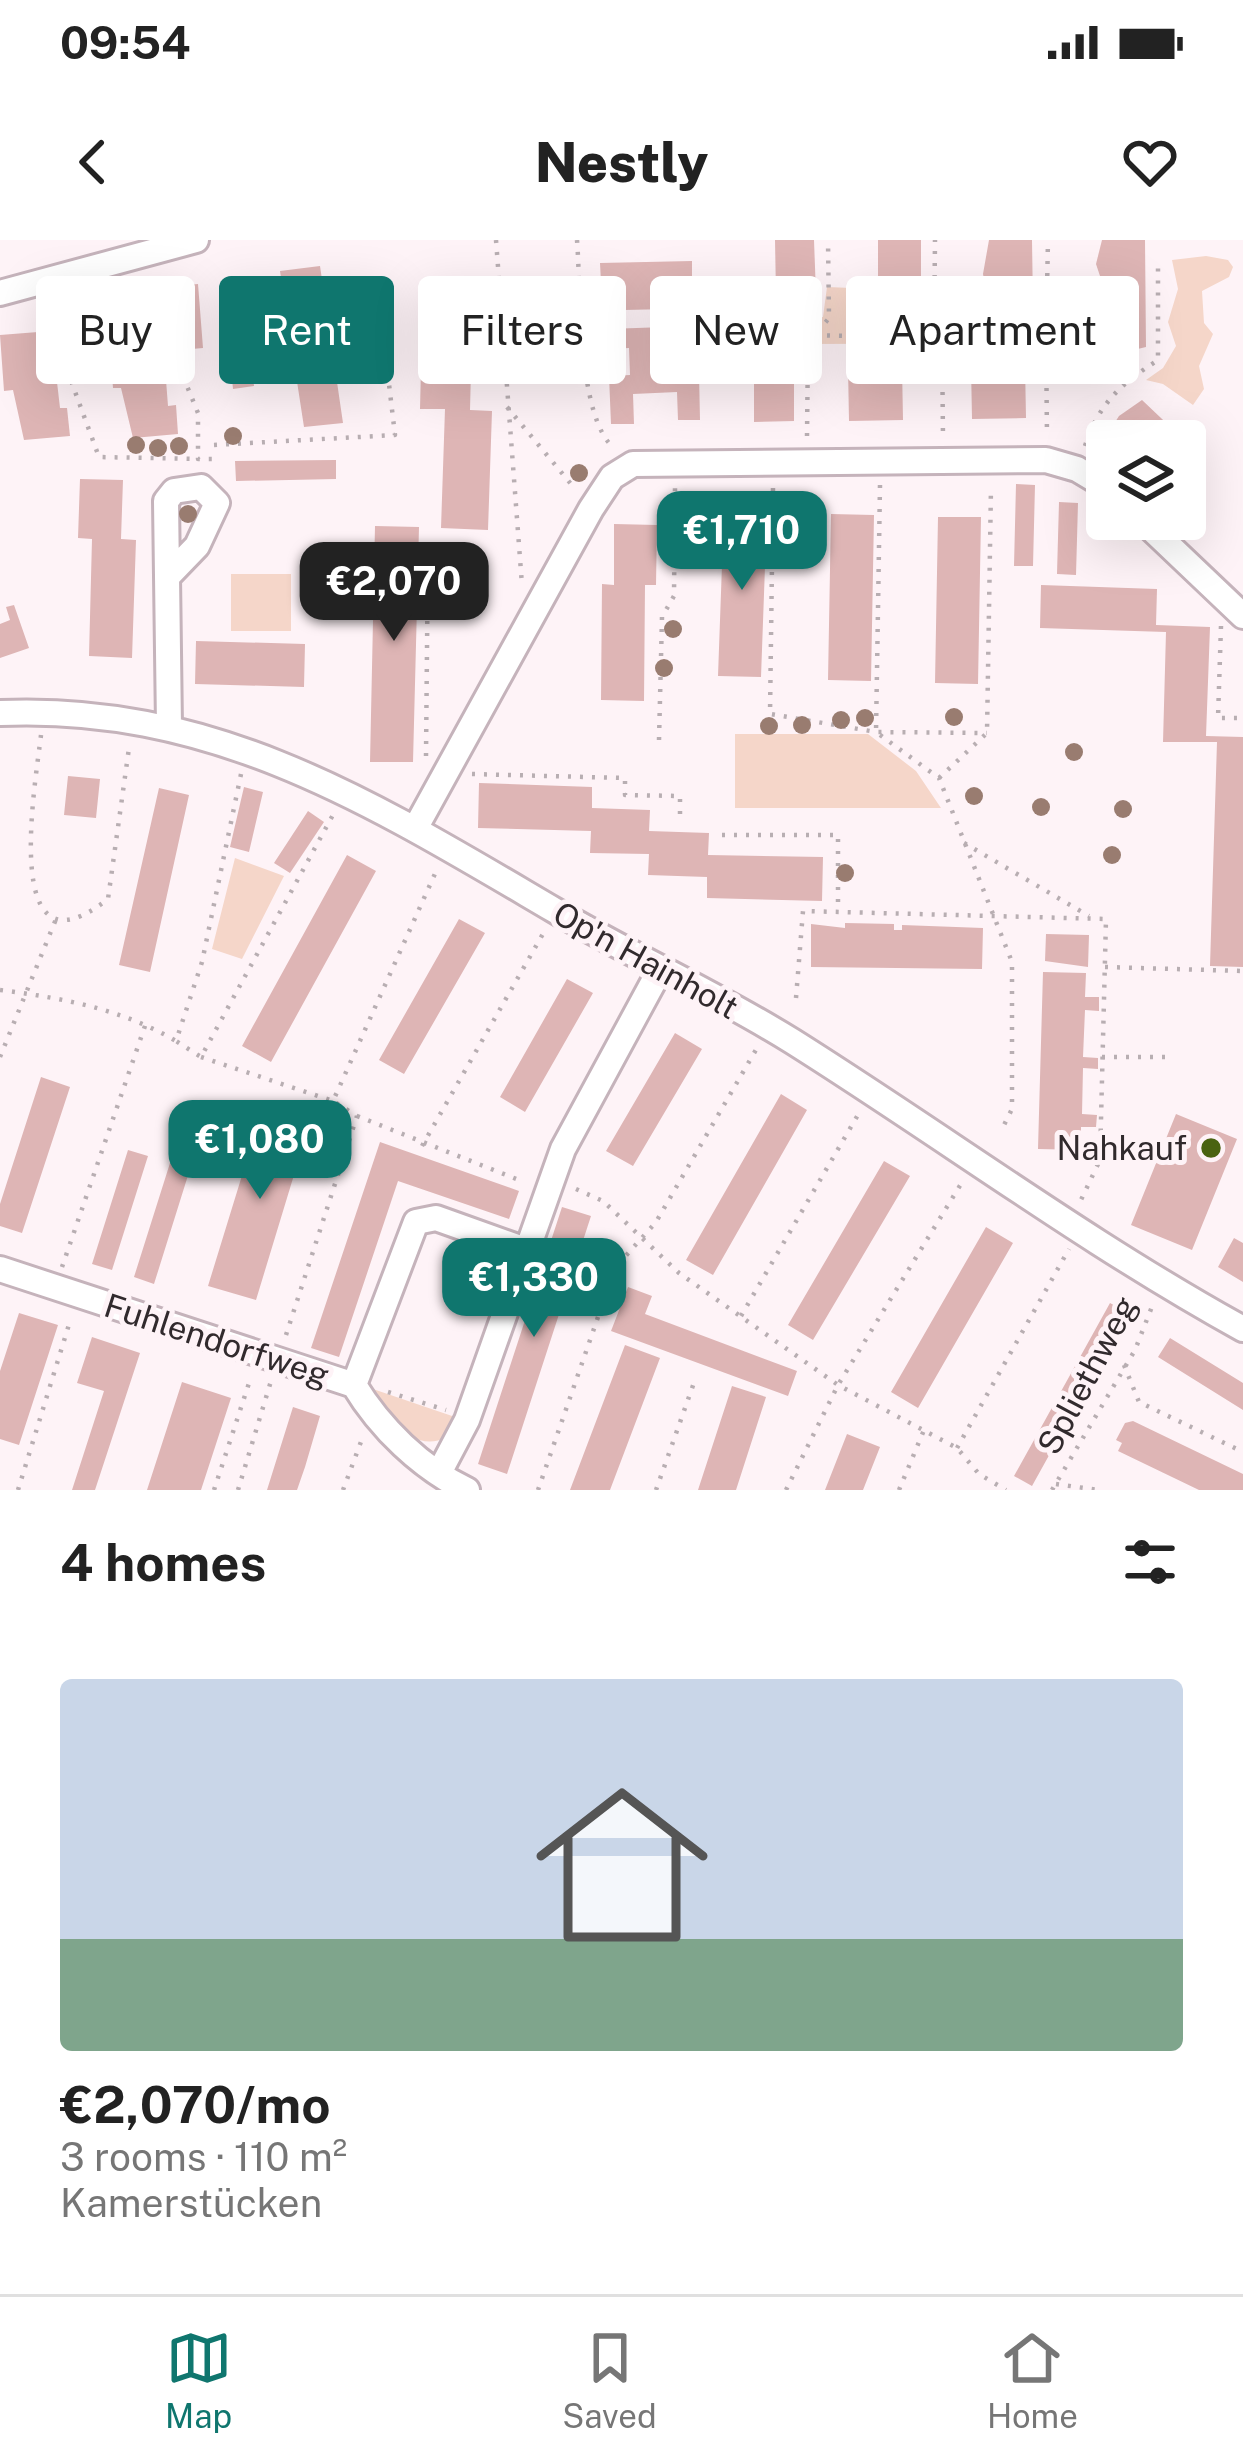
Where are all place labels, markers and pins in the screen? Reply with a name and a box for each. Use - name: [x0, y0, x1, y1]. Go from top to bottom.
- pin: €1,710: [644, 491, 840, 593]
- pin: €2,070: [296, 542, 492, 644]
- pin: €1,080: [162, 1100, 358, 1202]
- place label: Nahkauf: [1056, 1129, 1187, 1167]
- marker: Nahkauf: [1198, 1135, 1224, 1161]
- pin: €1,330: [436, 1238, 632, 1340]

